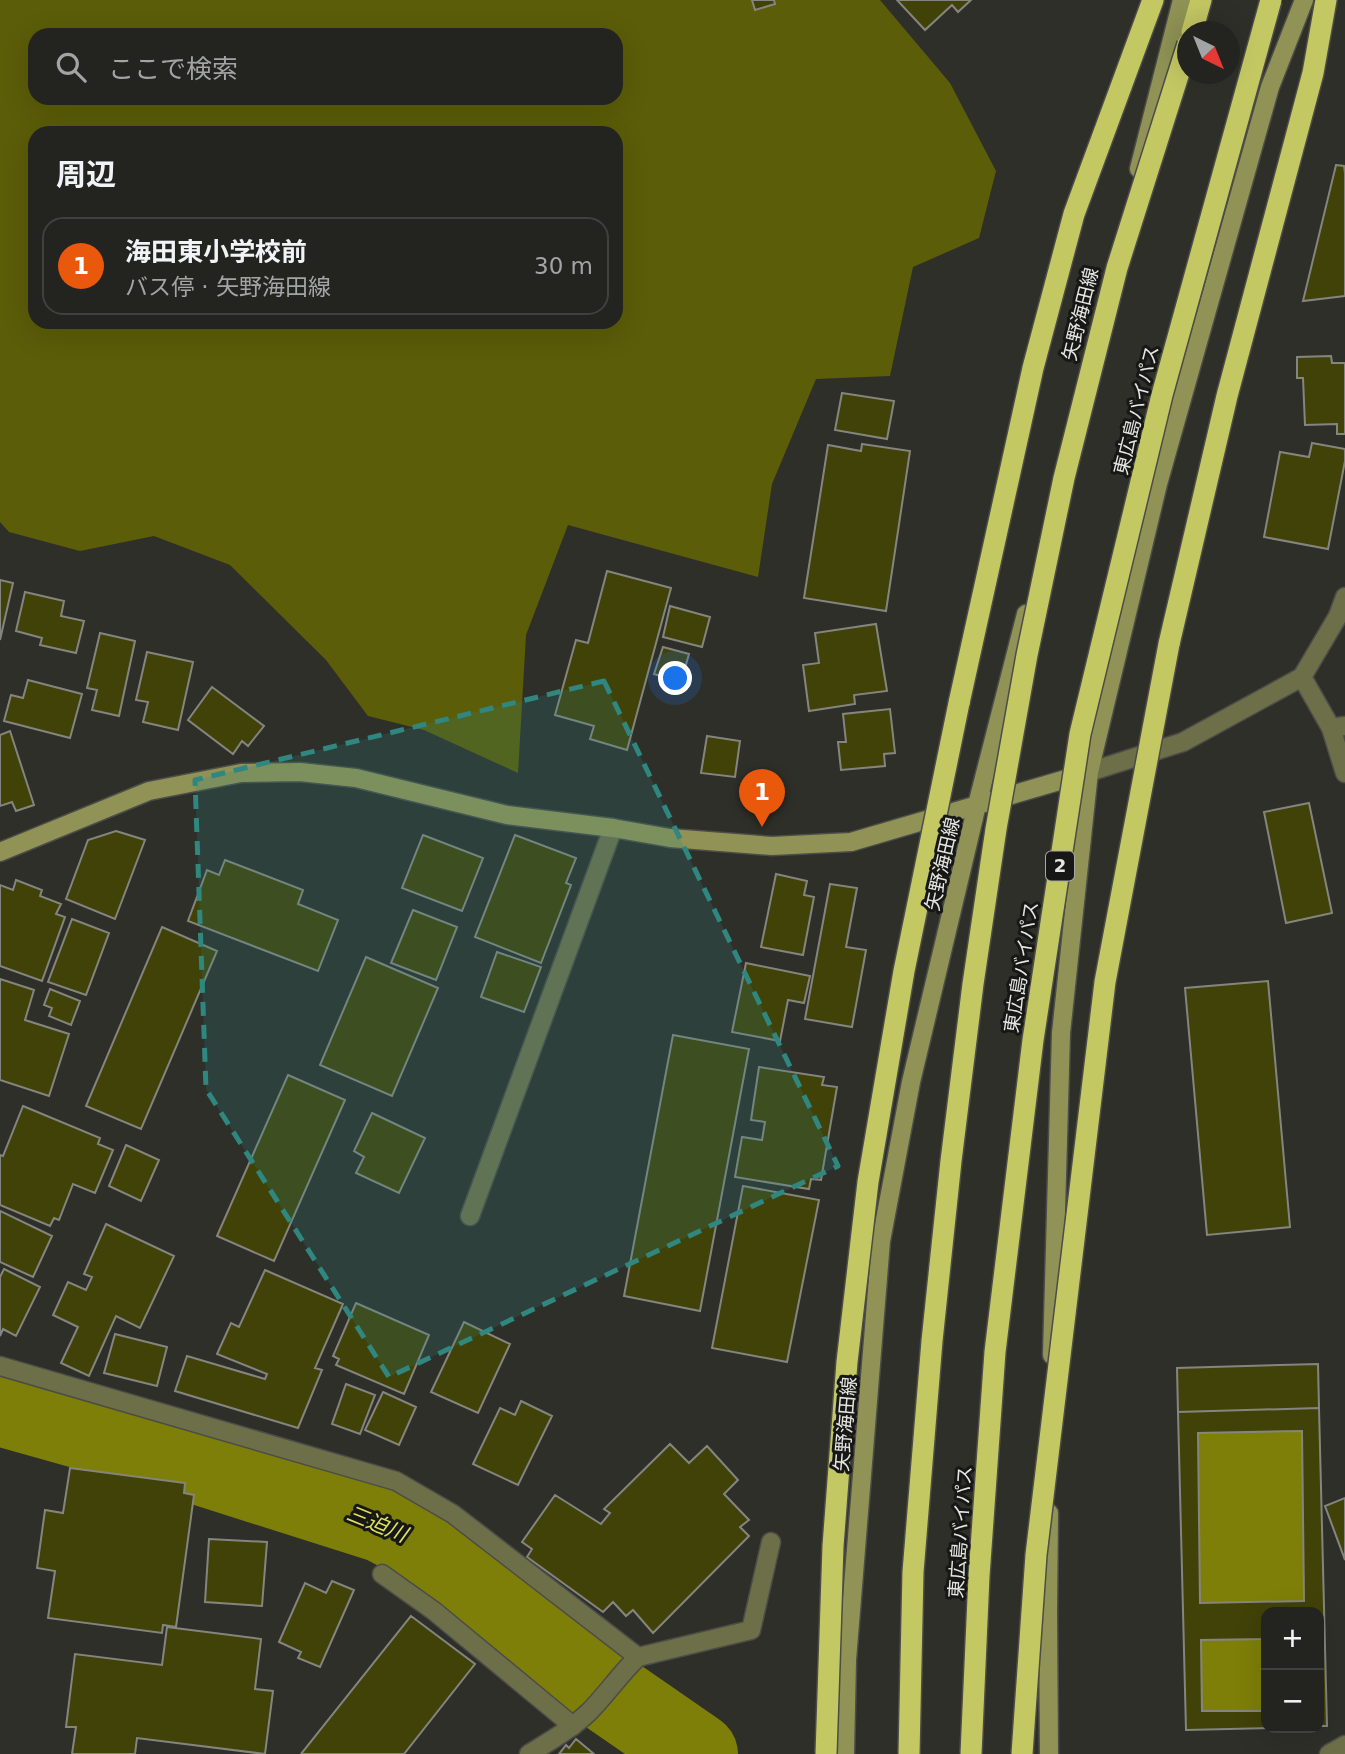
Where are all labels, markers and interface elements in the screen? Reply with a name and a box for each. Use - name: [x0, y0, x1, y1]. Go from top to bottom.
- north arrow: [1177, 21, 1240, 84]
- search box: [28, 28, 623, 105]
- icon: search: [52, 48, 90, 86]
- text: ここで検索: [108, 54, 238, 84]
- text: 周辺: [56, 157, 116, 192]
- text: 海田東小学校前: [125, 237, 307, 267]
- text: 1: [73, 253, 89, 279]
- text: 30 m: [534, 253, 593, 279]
- street label: 矢野海田線: [1058, 265, 1102, 363]
- text: バス停 · 矢野海田線: [125, 274, 331, 300]
- street label: 東広島バイパス: [1109, 343, 1163, 477]
- your location: [658, 661, 692, 695]
- pin: 1: [739, 769, 785, 827]
- street label: 矢野海田線: [921, 815, 963, 913]
- road number: 2: [1046, 852, 1074, 880]
- street label: 東広島バイパス: [1000, 900, 1042, 1034]
- street label: 矢野海田線: [830, 1376, 860, 1472]
- street label: 東広島バイパス: [944, 1465, 976, 1599]
- water label: 三迫川: [343, 1501, 413, 1548]
- map controls: [1261, 1607, 1324, 1733]
- button: +: [1261, 1607, 1324, 1670]
- button: −: [1261, 1670, 1324, 1733]

